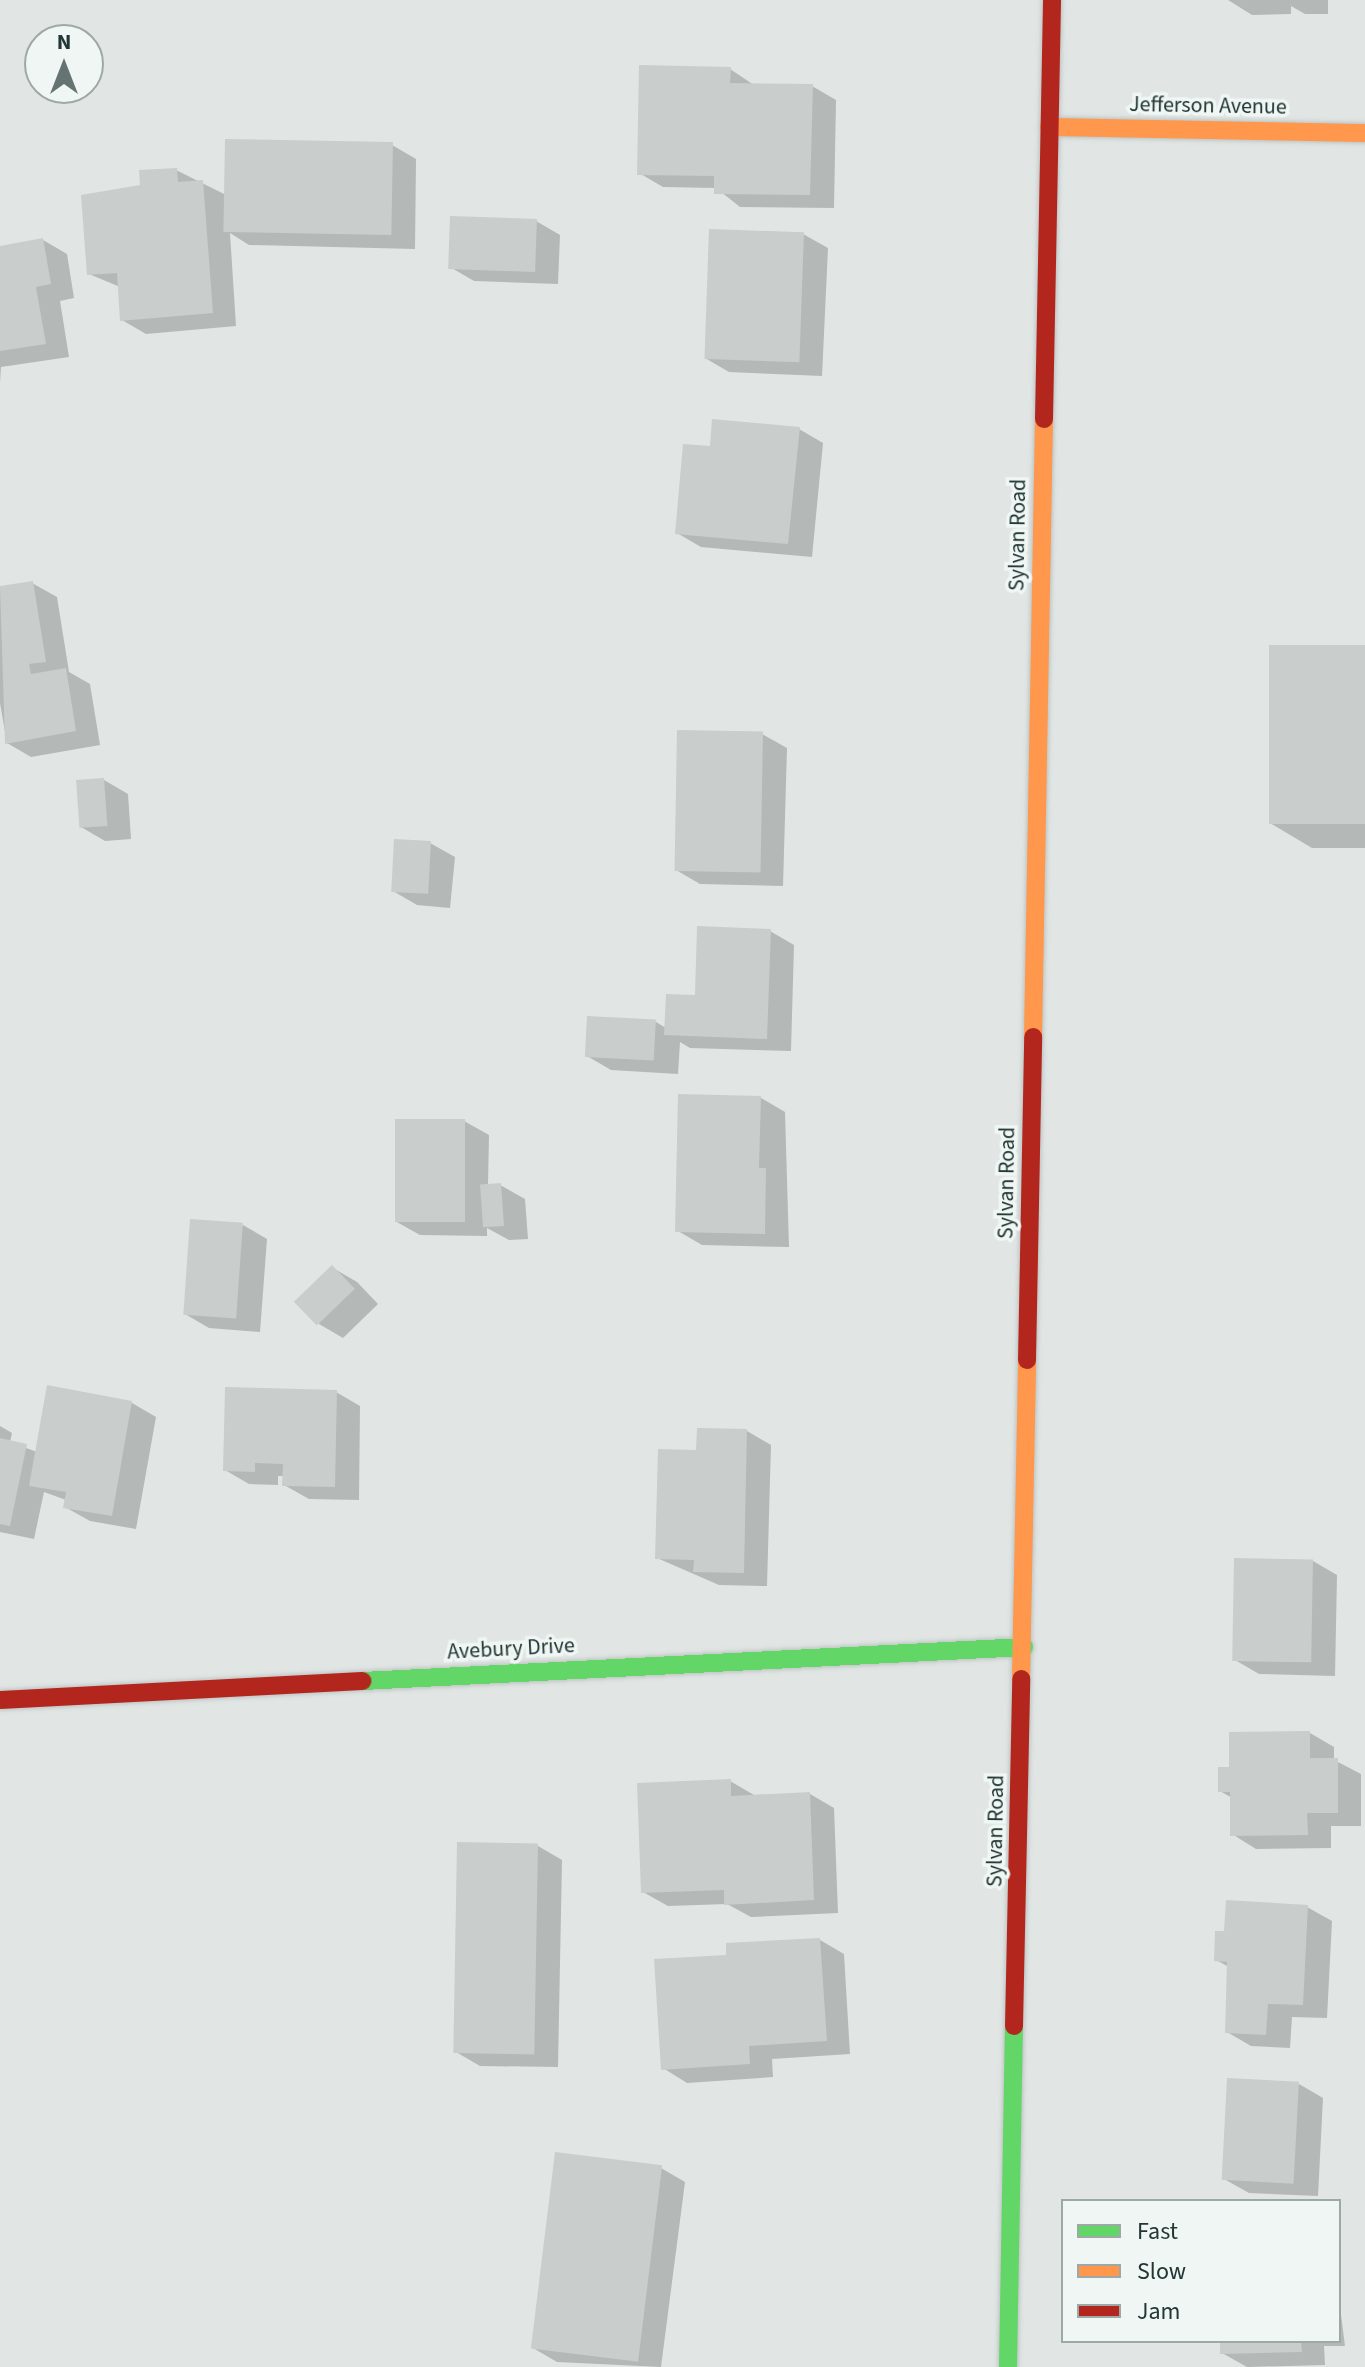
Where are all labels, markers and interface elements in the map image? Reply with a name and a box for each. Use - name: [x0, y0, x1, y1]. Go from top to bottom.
- north arrow: [24, 24, 104, 104]
- text: N: [57, 26, 71, 58]
- street label: Jefferson Avenue: [1129, 91, 1287, 121]
- street label: Sylvan Road: [1004, 479, 1032, 591]
- street label: Sylvan Road: [993, 1127, 1021, 1239]
- street label: Avebury Drive: [447, 1632, 575, 1666]
- street label: Sylvan Road: [982, 1775, 1010, 1887]
- legend: [1061, 2199, 1341, 2343]
- text: Fast: [1137, 2214, 1178, 2249]
- text: Slow: [1137, 2254, 1186, 2289]
- text: Jam: [1137, 2294, 1181, 2329]

